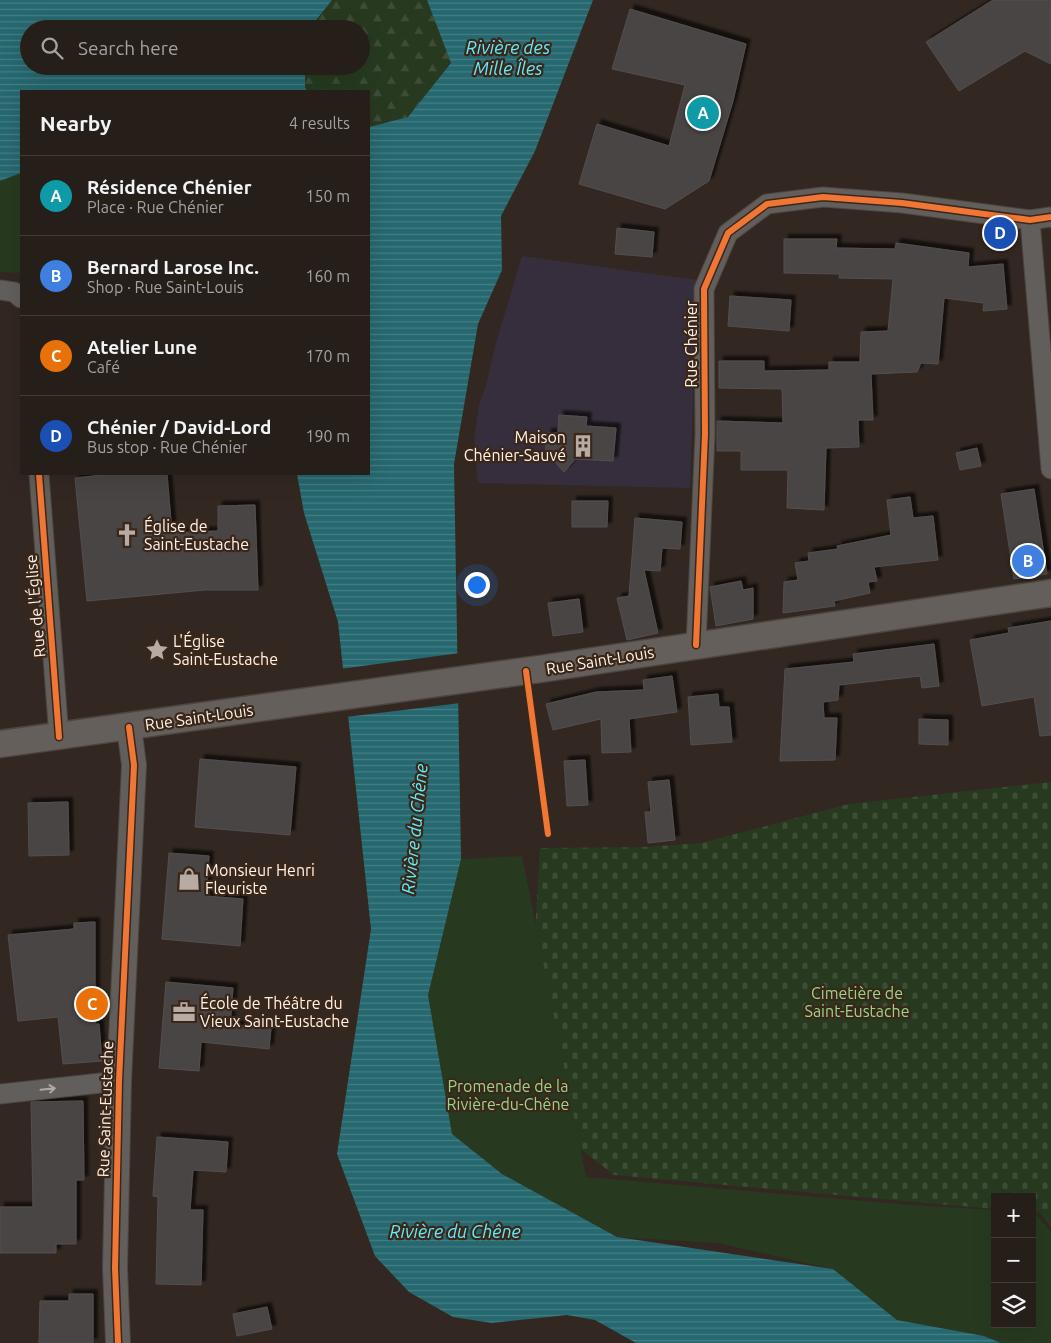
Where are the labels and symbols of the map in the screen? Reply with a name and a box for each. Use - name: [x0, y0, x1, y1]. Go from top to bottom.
- water label: Rivière des Mille Îles: [466, 37, 551, 78]
- pin: A: [687, 94, 719, 132]
- pin: D: [984, 214, 1016, 252]
- street label: Rue Chénier: [682, 300, 700, 388]
- place label: Maison Chénier-Sauvé: [464, 428, 566, 464]
- building icon: Maison Chénier-Sauvé: [570, 433, 596, 459]
- place label: Église de Saint-Eustache: [144, 515, 249, 553]
- church icon: Église de Saint-Eustache: [114, 522, 140, 548]
- pin: B: [1012, 542, 1044, 580]
- street label: Rue de l'Église: [20, 554, 48, 658]
- your location: [464, 572, 490, 598]
- place label: L'Église Saint-Eustache: [173, 630, 278, 668]
- place icon: L'Église Saint-Eustache: [144, 637, 170, 663]
- street label: Rue Saint-Louis: [545, 643, 655, 677]
- street label: Rue Saint-Louis: [144, 700, 254, 734]
- water label: Rivière du Chêne: [397, 763, 431, 895]
- place label: Monsieur Henri Fleuriste: [205, 861, 315, 897]
- shop icon: Monsieur Henri Fleuriste: [176, 866, 202, 892]
- park label: Cimetière de Saint-Eustache: [805, 984, 909, 1020]
- pin: C: [76, 985, 108, 1023]
- place label: École de Théâtre du Vieux Saint-Eustache: [200, 992, 349, 1030]
- office icon: École de Théâtre du Vieux Saint-Eustache: [171, 999, 197, 1025]
- street label: Rue Saint-Eustache: [94, 1040, 116, 1178]
- park label: Promenade de la Rivière-du-Chêne: [447, 1077, 569, 1113]
- one-way arrow: [40, 1084, 56, 1094]
- water label: Rivière du Chêne: [389, 1221, 521, 1241]

